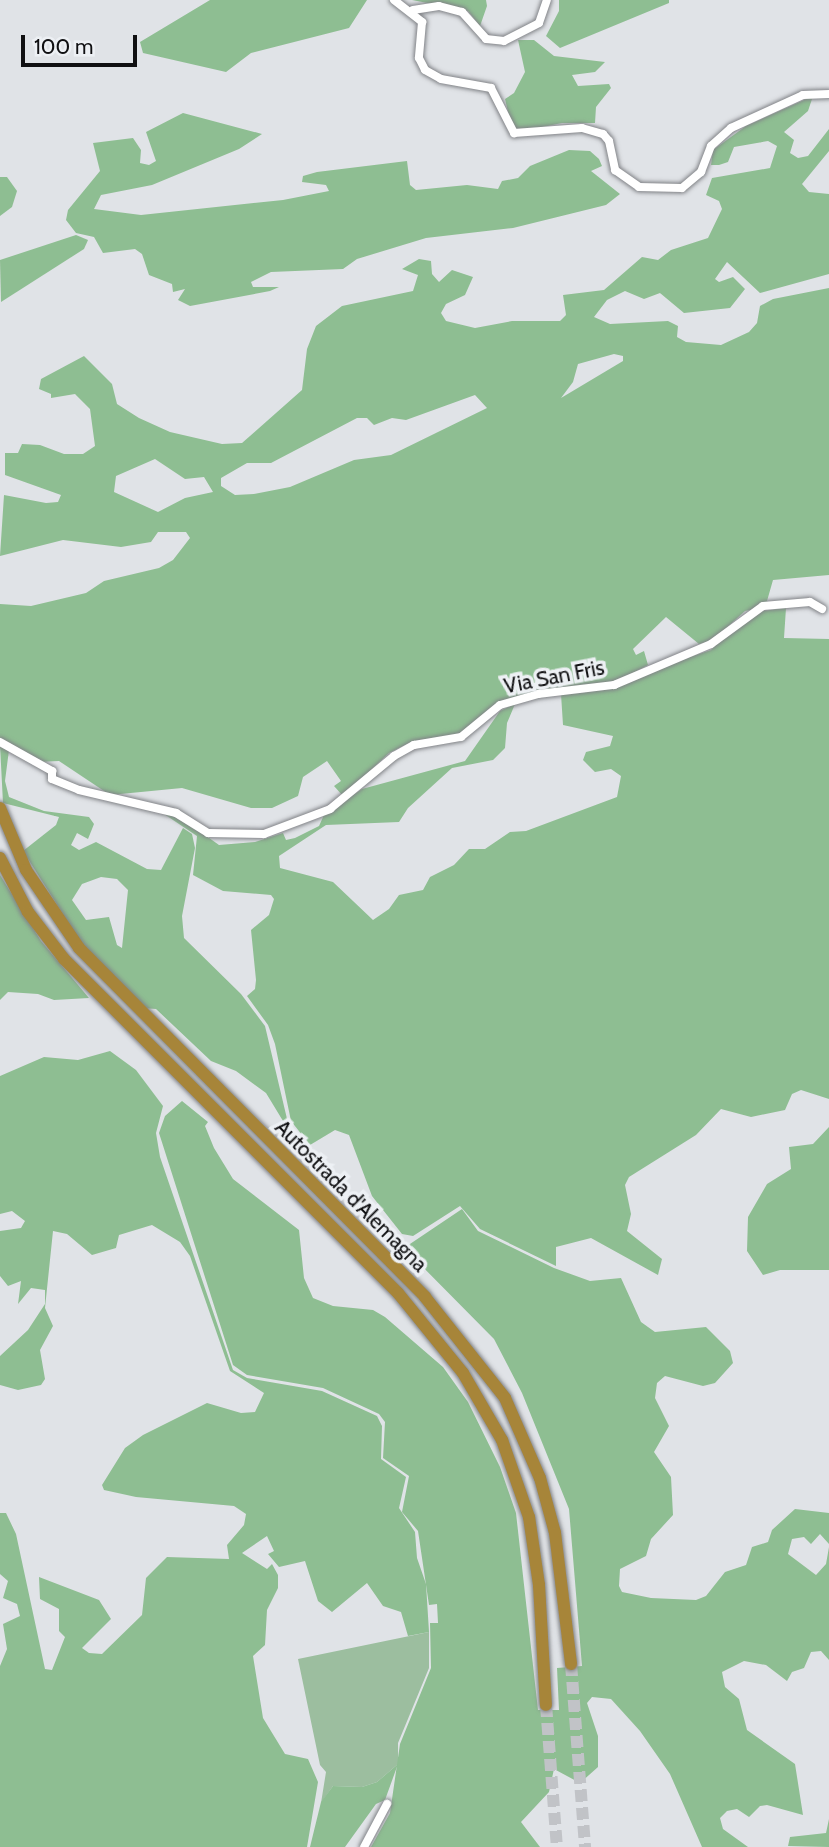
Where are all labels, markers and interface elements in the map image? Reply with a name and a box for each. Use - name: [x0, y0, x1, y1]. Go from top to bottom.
- scale bar: [24, 21, 140, 65]
- text: 100 m: [34, 34, 93, 59]
- street label: Via San Fris: [502, 655, 606, 699]
- street label: Autostrada d'Alemagna: [270, 1115, 432, 1277]

